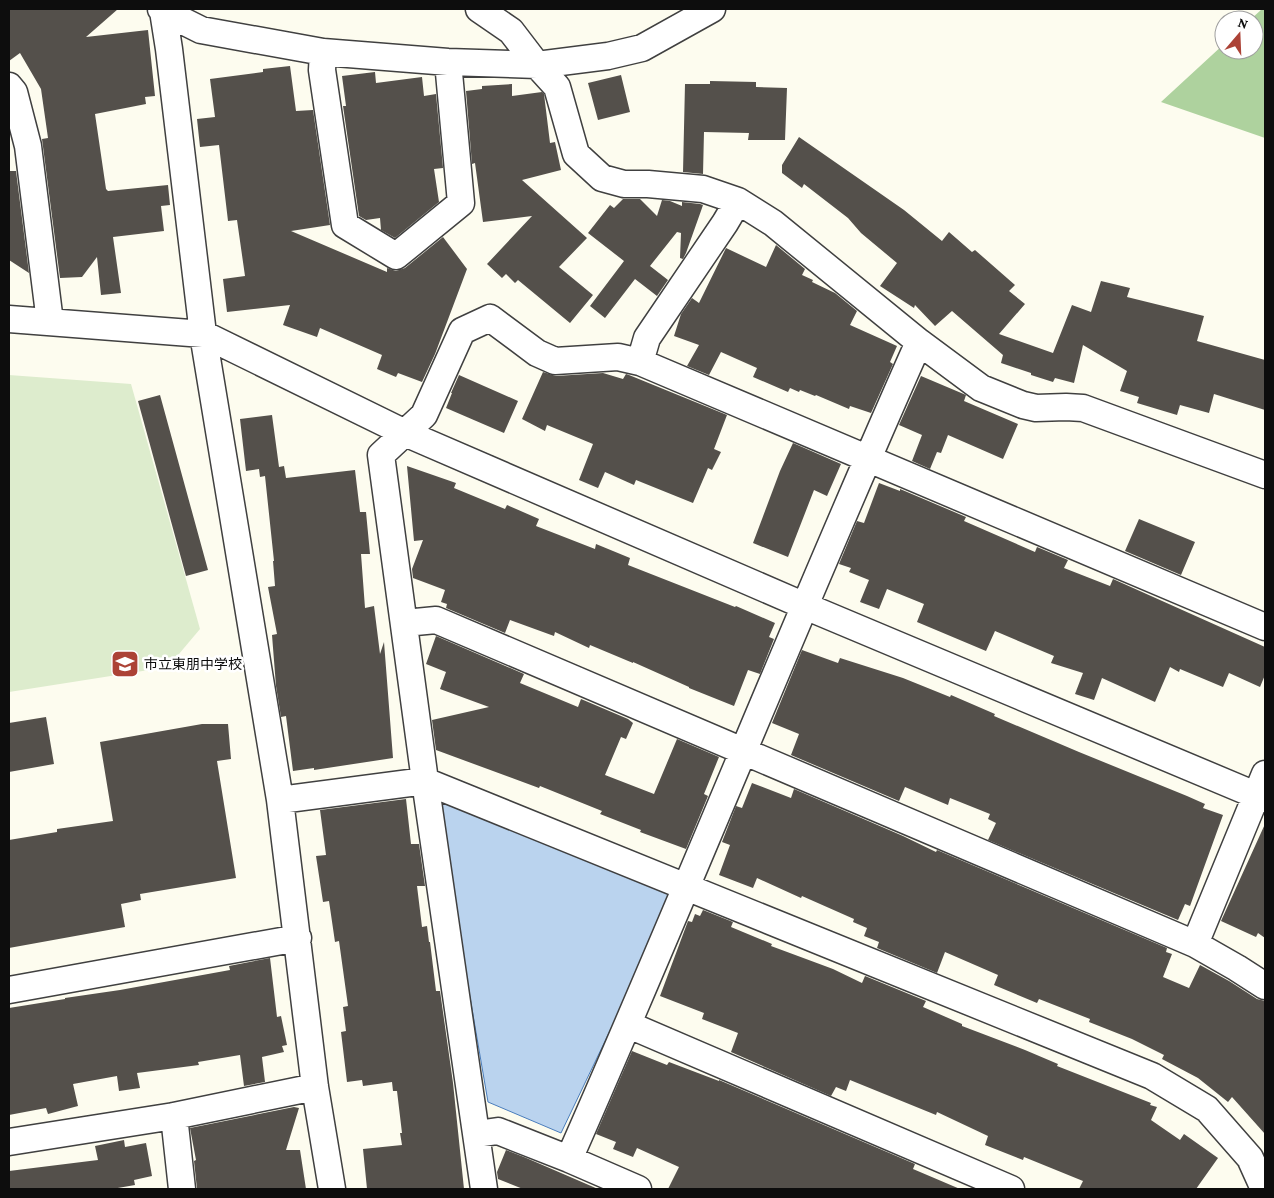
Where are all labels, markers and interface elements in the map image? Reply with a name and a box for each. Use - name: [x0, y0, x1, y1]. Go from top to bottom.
- north arrow: [1214, 10, 1264, 60]
- text: N: [1236, 14, 1251, 32]
- school or university icon: 市立東朋中学校: [110, 649, 140, 679]
- place label: 市立東朋中学校: [144, 656, 242, 672]

